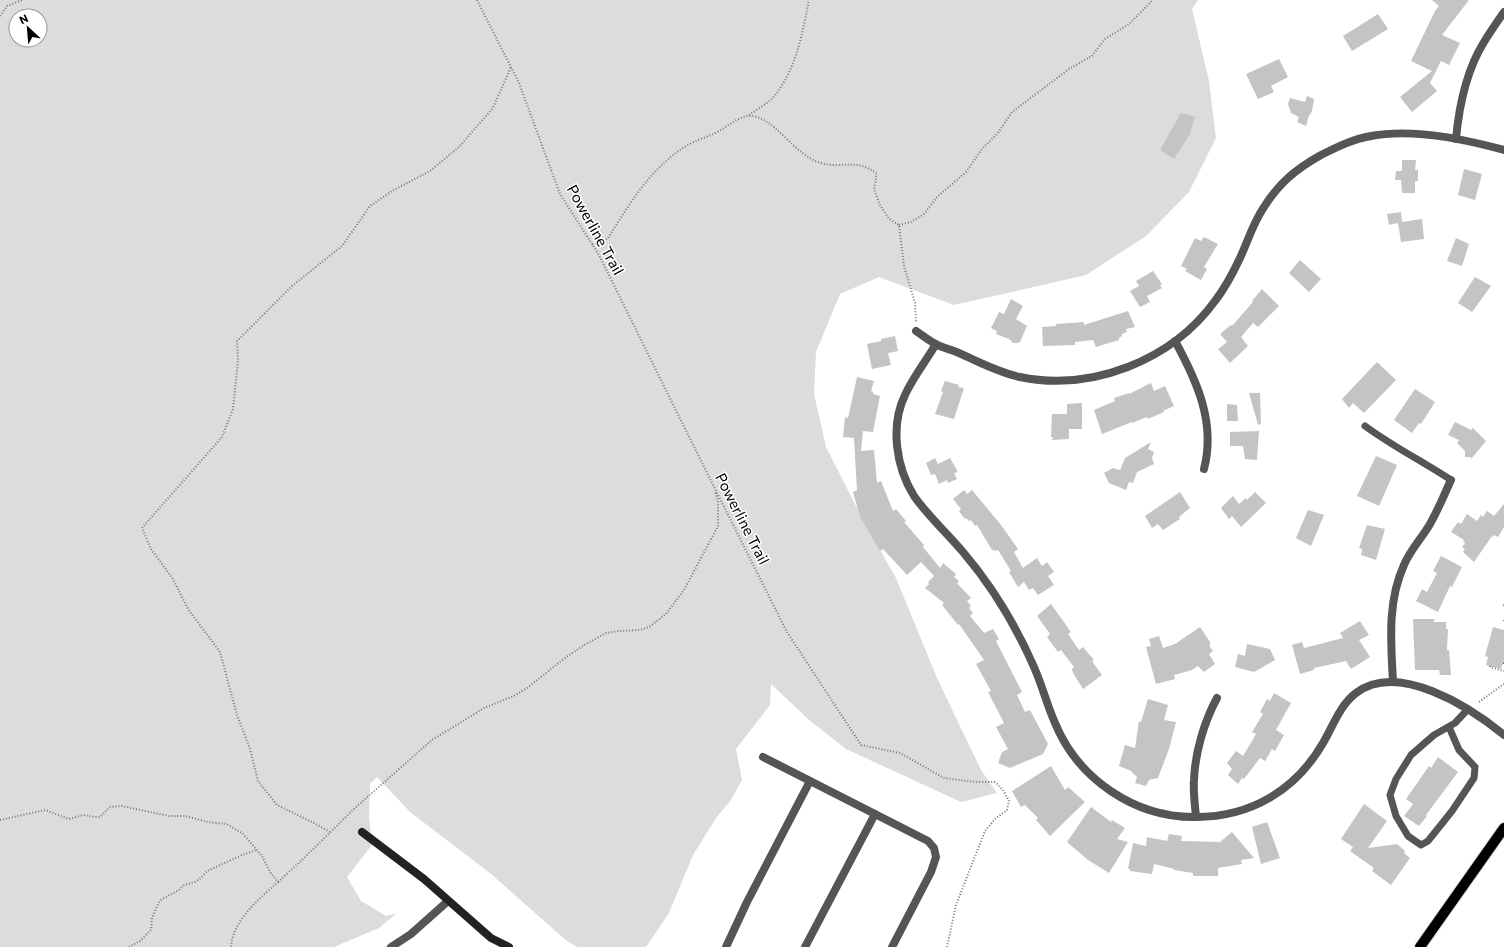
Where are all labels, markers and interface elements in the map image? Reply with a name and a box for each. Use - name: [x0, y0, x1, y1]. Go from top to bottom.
- north arrow: [8, 8, 48, 48]
- text: N: [17, 11, 30, 26]
- street label: Powerline Trail: [564, 181, 628, 278]
- street label: Powerline Trail: [712, 470, 774, 567]

